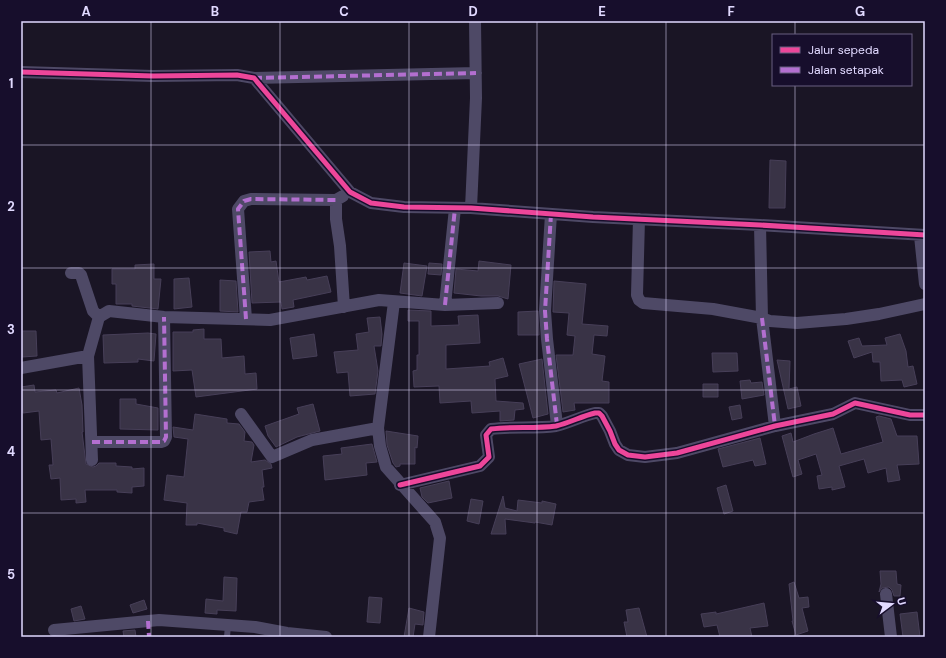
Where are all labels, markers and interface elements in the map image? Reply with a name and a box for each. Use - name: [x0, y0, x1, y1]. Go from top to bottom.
- text: A: [81, 3, 91, 20]
- text: B: [211, 3, 219, 20]
- text: C: [339, 3, 349, 20]
- text: D: [468, 3, 478, 20]
- text: E: [598, 3, 606, 20]
- text: F: [727, 3, 735, 20]
- text: G: [855, 3, 865, 20]
- legend: [772, 34, 912, 86]
- text: Jalur sepeda: [808, 42, 879, 58]
- text: Jalan setapak: [808, 62, 884, 78]
- text: 1: [9, 75, 13, 92]
- text: 2: [7, 198, 15, 215]
- text: 3: [7, 321, 15, 338]
- text: 4: [7, 443, 15, 460]
- text: 5: [7, 566, 15, 583]
- north arrow: [872, 584, 912, 624]
- text: U: [894, 596, 909, 607]

